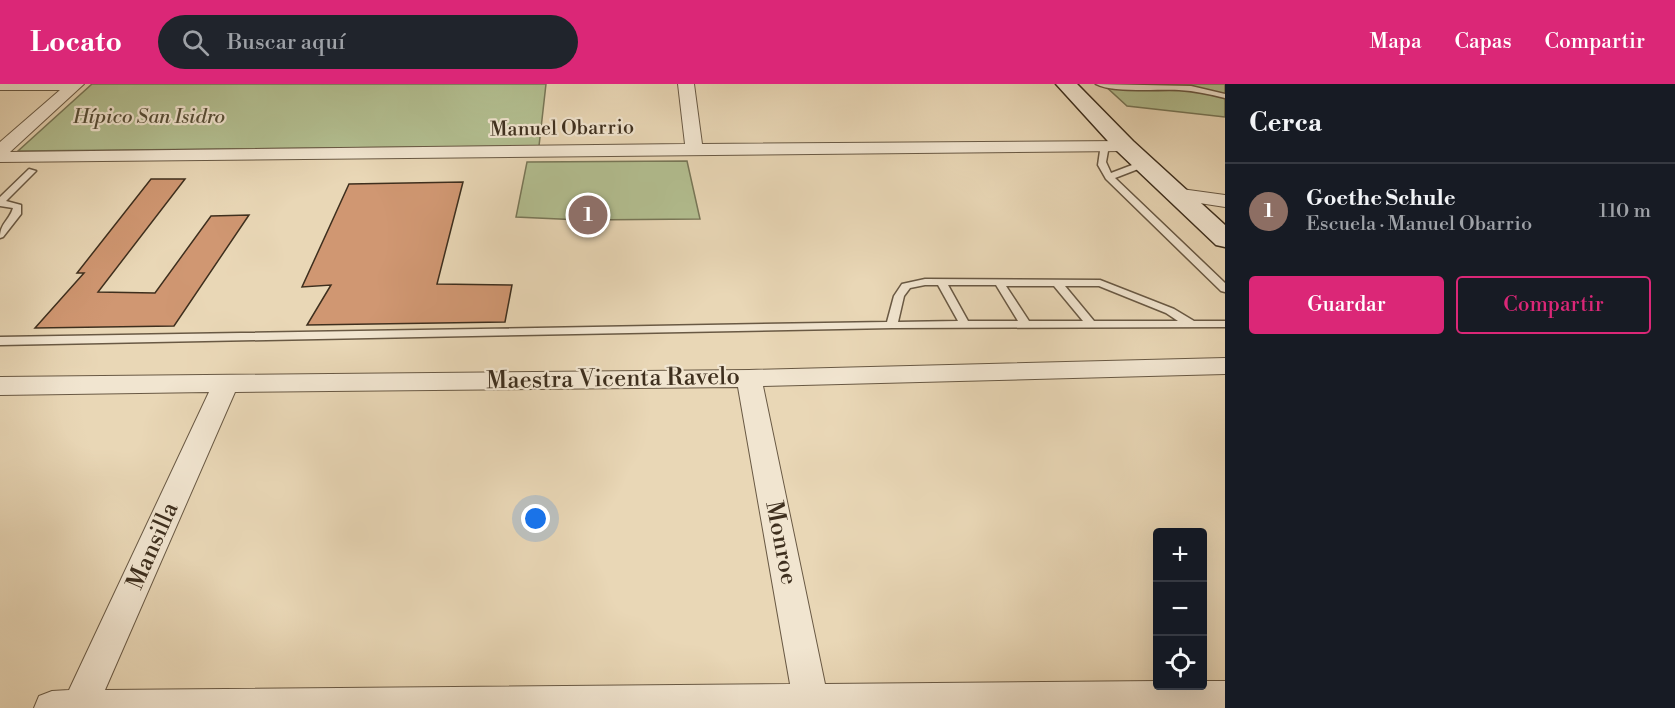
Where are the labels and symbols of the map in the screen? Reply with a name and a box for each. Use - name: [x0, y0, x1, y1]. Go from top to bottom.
- park label: Hípico San Isidro: [72, 105, 225, 130]
- street label: Manuel Obarrio: [490, 115, 634, 143]
- pin: 1: [568, 192, 608, 238]
- street label: Maestra Vicenta Ravelo: [486, 362, 740, 396]
- street label: Mansilla: [120, 497, 186, 594]
- street label: Monroe: [758, 499, 804, 587]
- your location: [521, 504, 550, 533]

